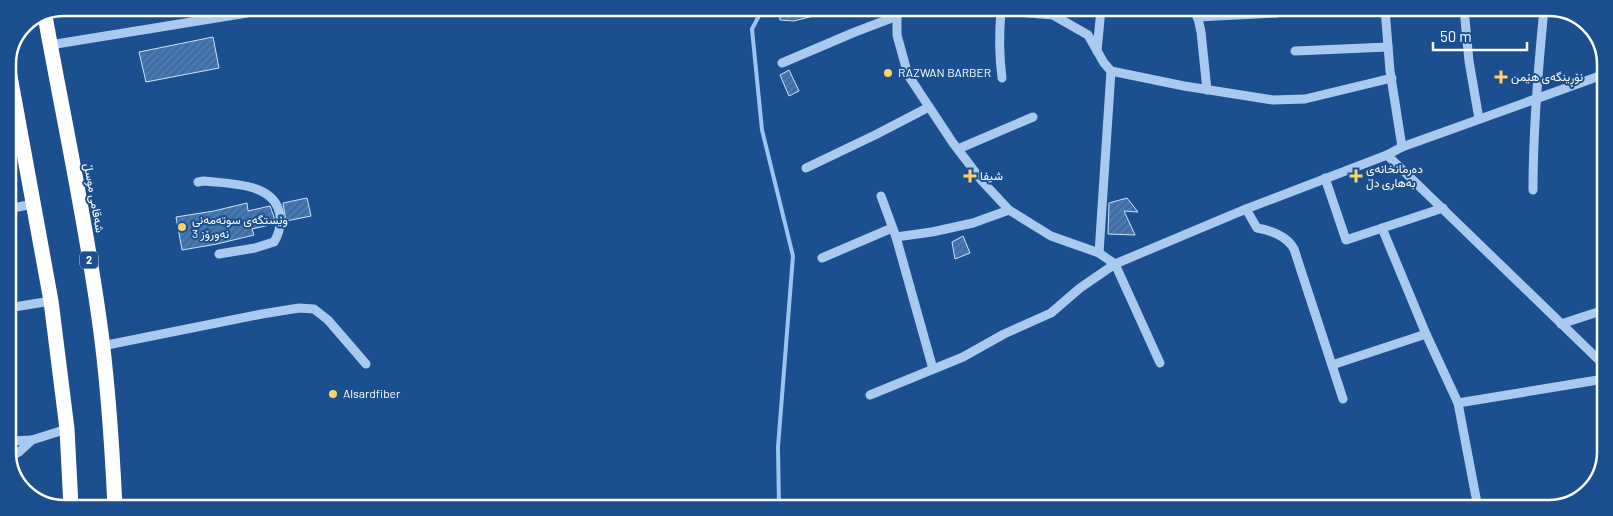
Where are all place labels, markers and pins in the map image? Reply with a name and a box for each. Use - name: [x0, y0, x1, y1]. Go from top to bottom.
- place label: RAZWAN BARBER: [898, 65, 991, 79]
- marker: RAZWAN BARBER: [882, 67, 894, 79]
- place label: نۆڕینگەی هێمن: [1511, 69, 1583, 87]
- marker: نۆڕینگەی هێمن: [1495, 71, 1507, 83]
- place label: دەرمانخانەی بەهاری دڵ: [1366, 161, 1423, 191]
- place label: شیفا: [980, 168, 1003, 183]
- marker: شیفا: [964, 170, 976, 182]
- marker: دەرمانخانەی بەهاری دڵ: [1350, 170, 1362, 182]
- place label: وێستگەی سوتەمەنی نەورۆز 3: [192, 212, 288, 242]
- marker: وێستگەی سوتەمەنی نەورۆز 3: [176, 221, 188, 233]
- place label: Alsardfiber: [343, 386, 401, 400]
- marker: Alsardfiber: [327, 388, 339, 400]

